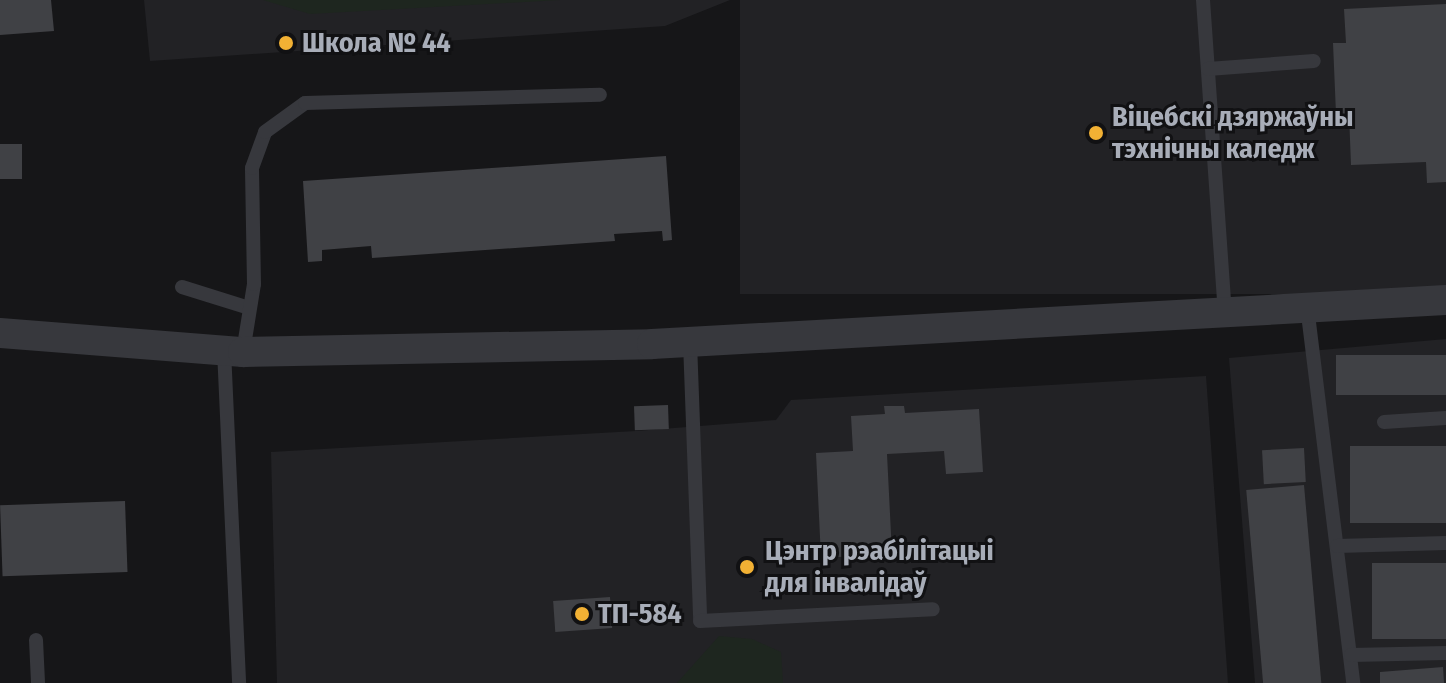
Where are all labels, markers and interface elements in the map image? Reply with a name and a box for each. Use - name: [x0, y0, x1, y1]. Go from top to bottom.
- place label: Школа № 44: [302, 26, 451, 60]
- marker: Школа № 44: [277, 34, 295, 52]
- place label: Віцебскі дзяржаўны тэхнічны каледж: [1112, 100, 1354, 166]
- marker: Віцебскі дзяржаўны тэхнічны каледж: [1087, 124, 1105, 142]
- place label: Цэнтр рэабілітацыі для інвалідаў: [765, 534, 994, 600]
- marker: Цэнтр рэабілітацыі для інвалідаў: [736, 556, 758, 578]
- place label: ТП-584: [598, 597, 682, 631]
- marker: ТП-584: [573, 605, 591, 623]

